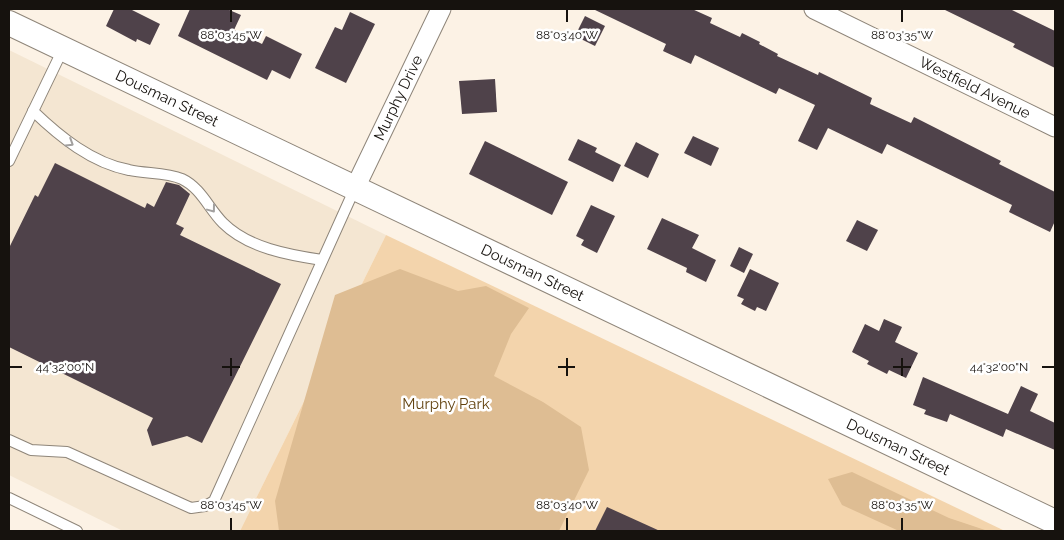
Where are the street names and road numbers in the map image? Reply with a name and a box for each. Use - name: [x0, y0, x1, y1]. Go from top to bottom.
- street label: Murphy Drive: [370, 52, 427, 143]
- street label: Westfield Avenue: [916, 53, 1034, 123]
- street label: Dousman Street: [113, 66, 221, 131]
- street label: Dousman Street: [478, 240, 587, 305]
- street label: Dousman Street: [844, 415, 952, 479]

